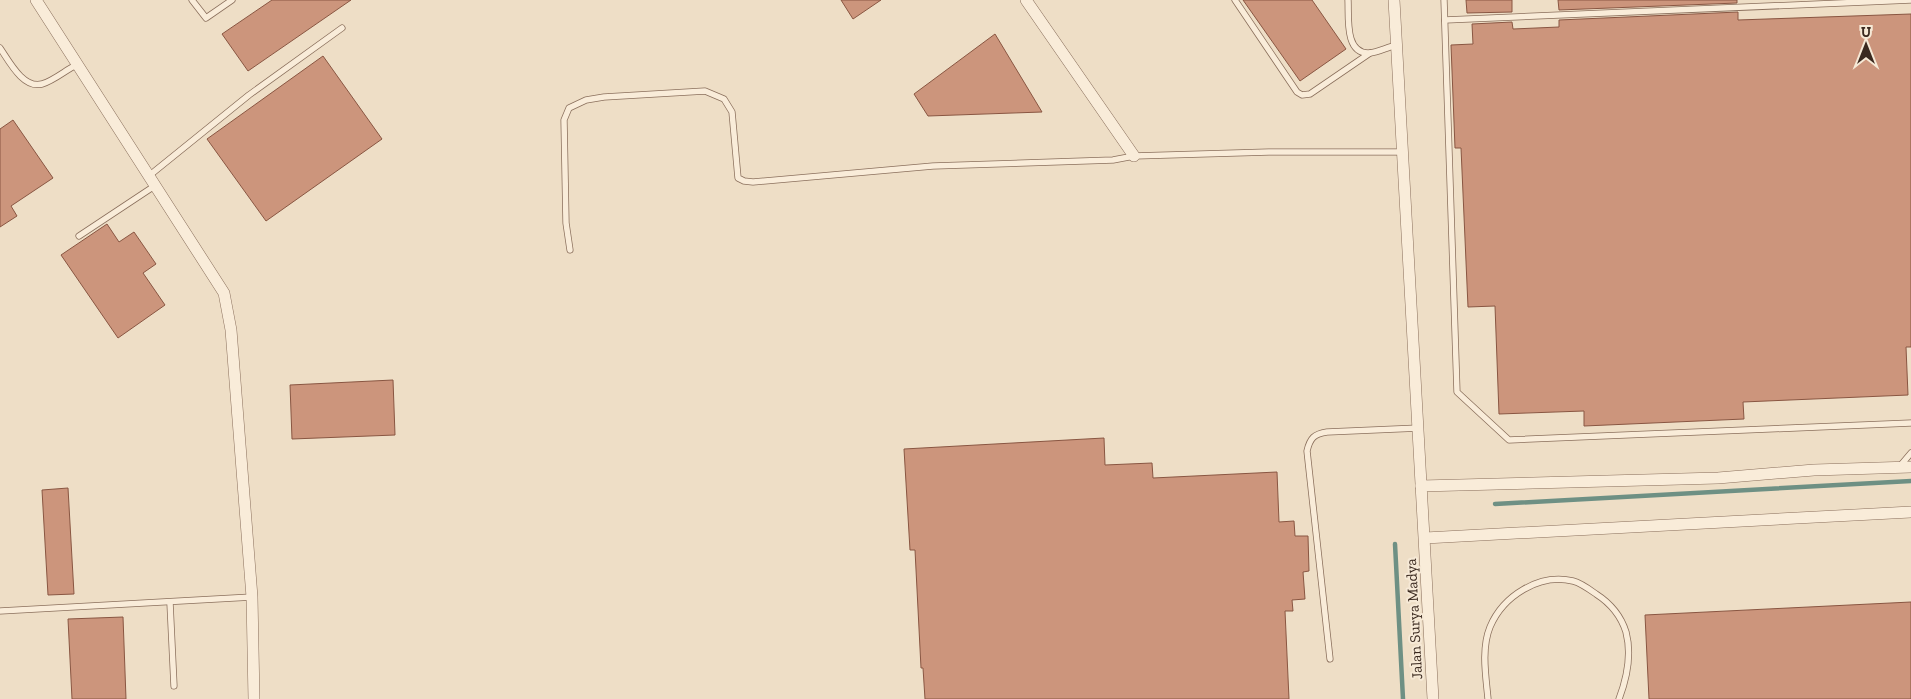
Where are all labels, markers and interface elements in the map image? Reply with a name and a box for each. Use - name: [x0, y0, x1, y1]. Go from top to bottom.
- north arrow: [1841, 20, 1891, 70]
- text: U: [1861, 24, 1871, 41]
- street label: Jalan Surya Madya: [1402, 558, 1426, 680]

